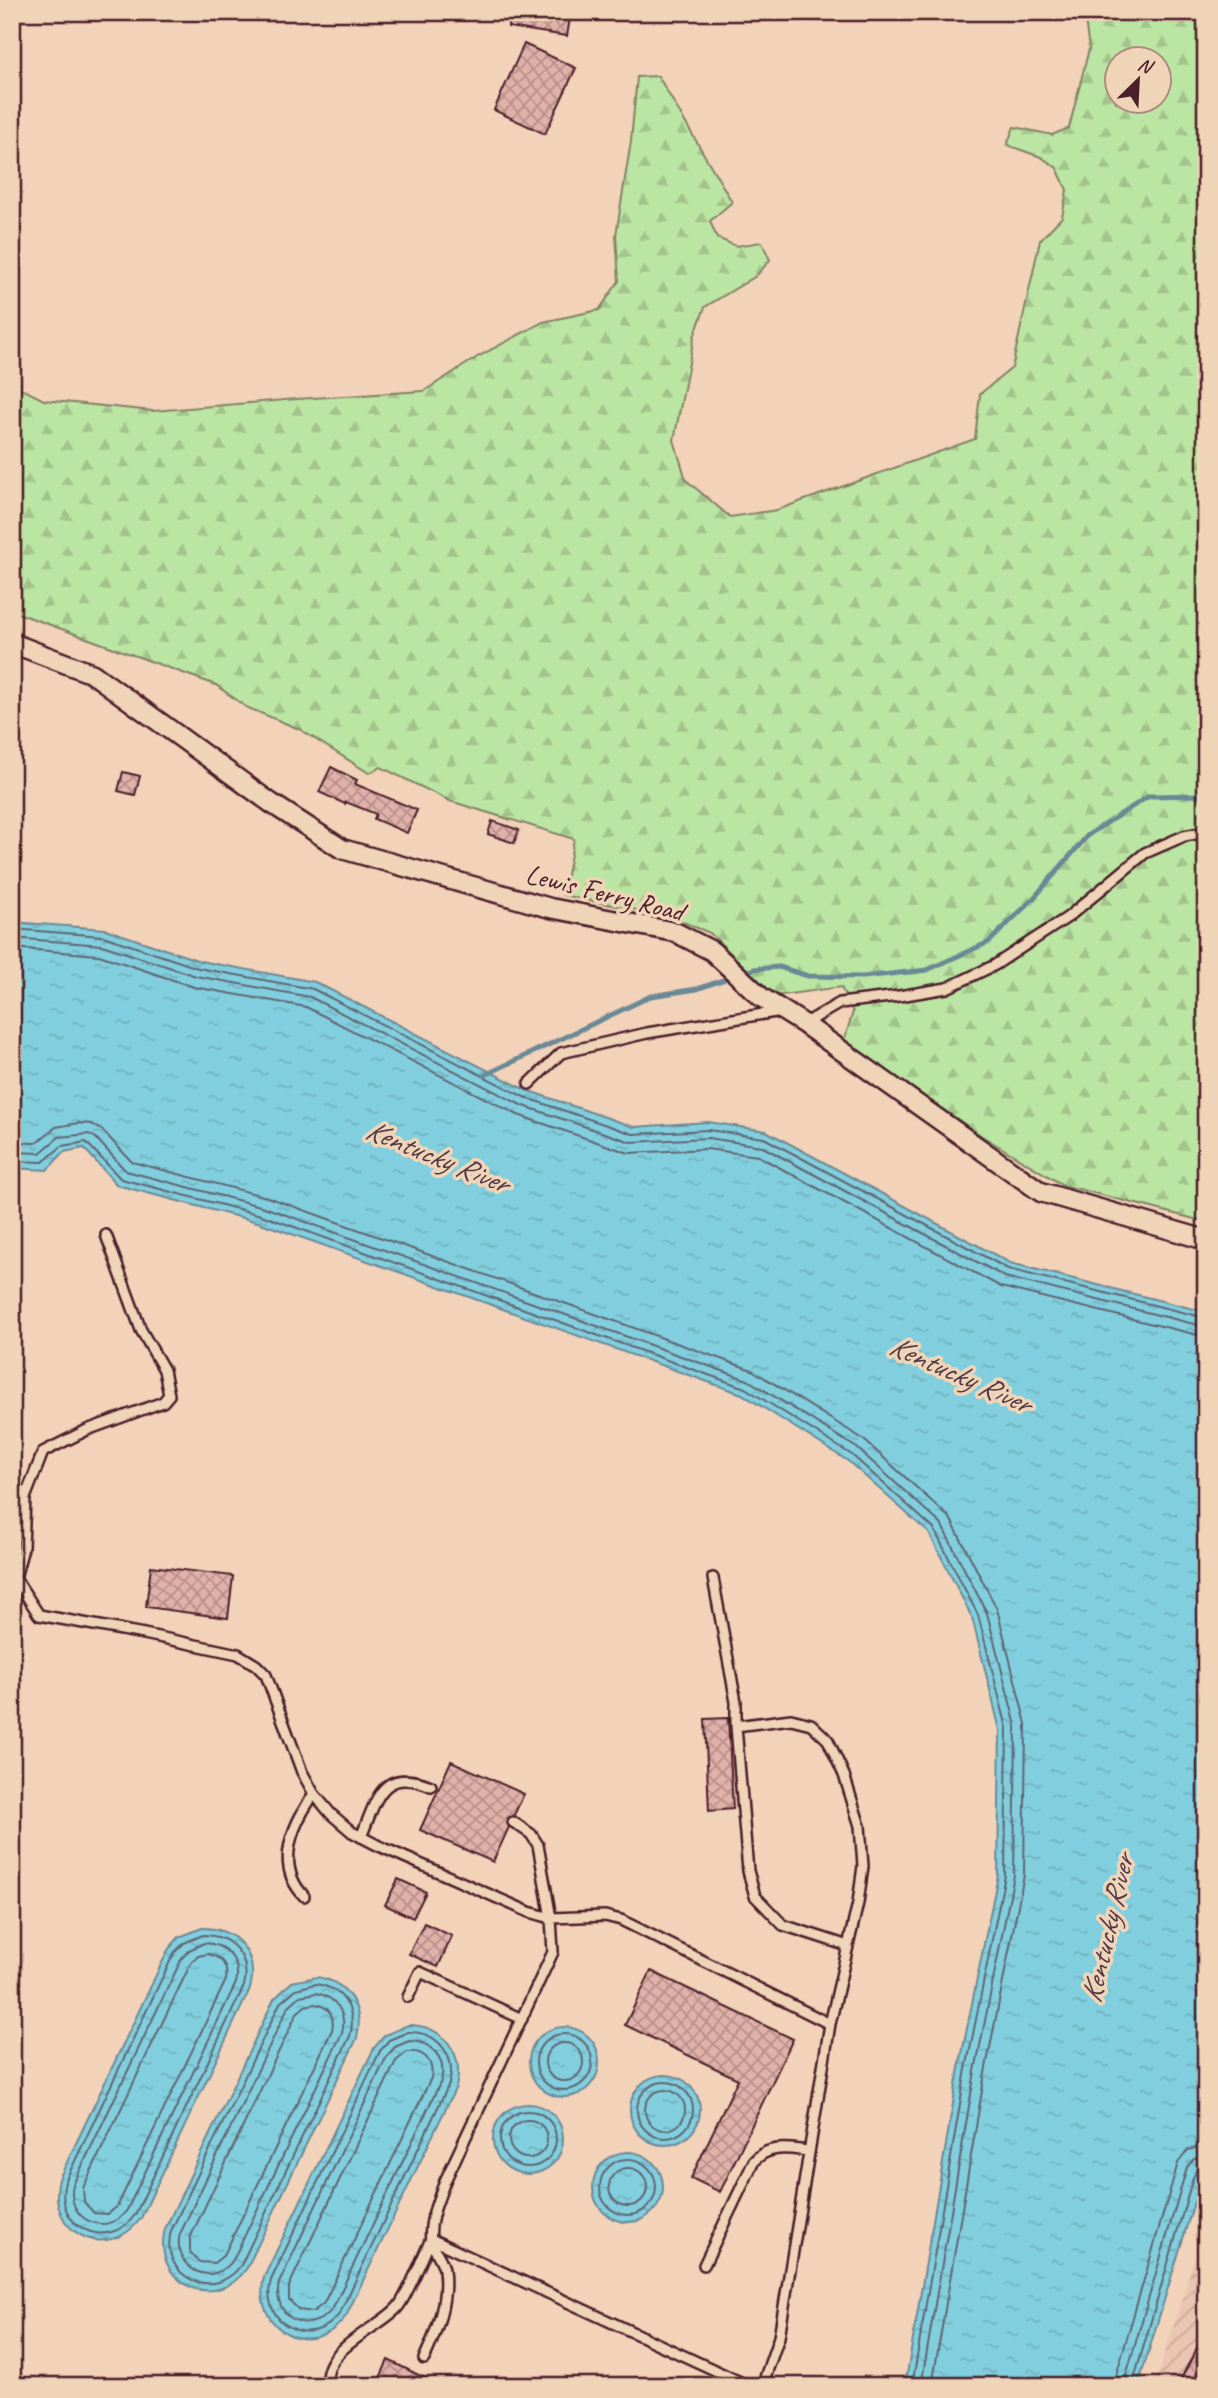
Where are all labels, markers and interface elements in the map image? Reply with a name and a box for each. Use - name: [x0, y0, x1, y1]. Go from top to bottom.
- north arrow: [1102, 46, 1172, 116]
- text: N: [1134, 52, 1158, 80]
- street label: Lewis Ferry Road: [522, 856, 691, 930]
- water label: Kentucky River: [360, 1110, 518, 1204]
- water label: Kentucky River: [884, 1326, 1041, 1424]
- water label: Kentucky River: [1072, 1847, 1144, 2006]

